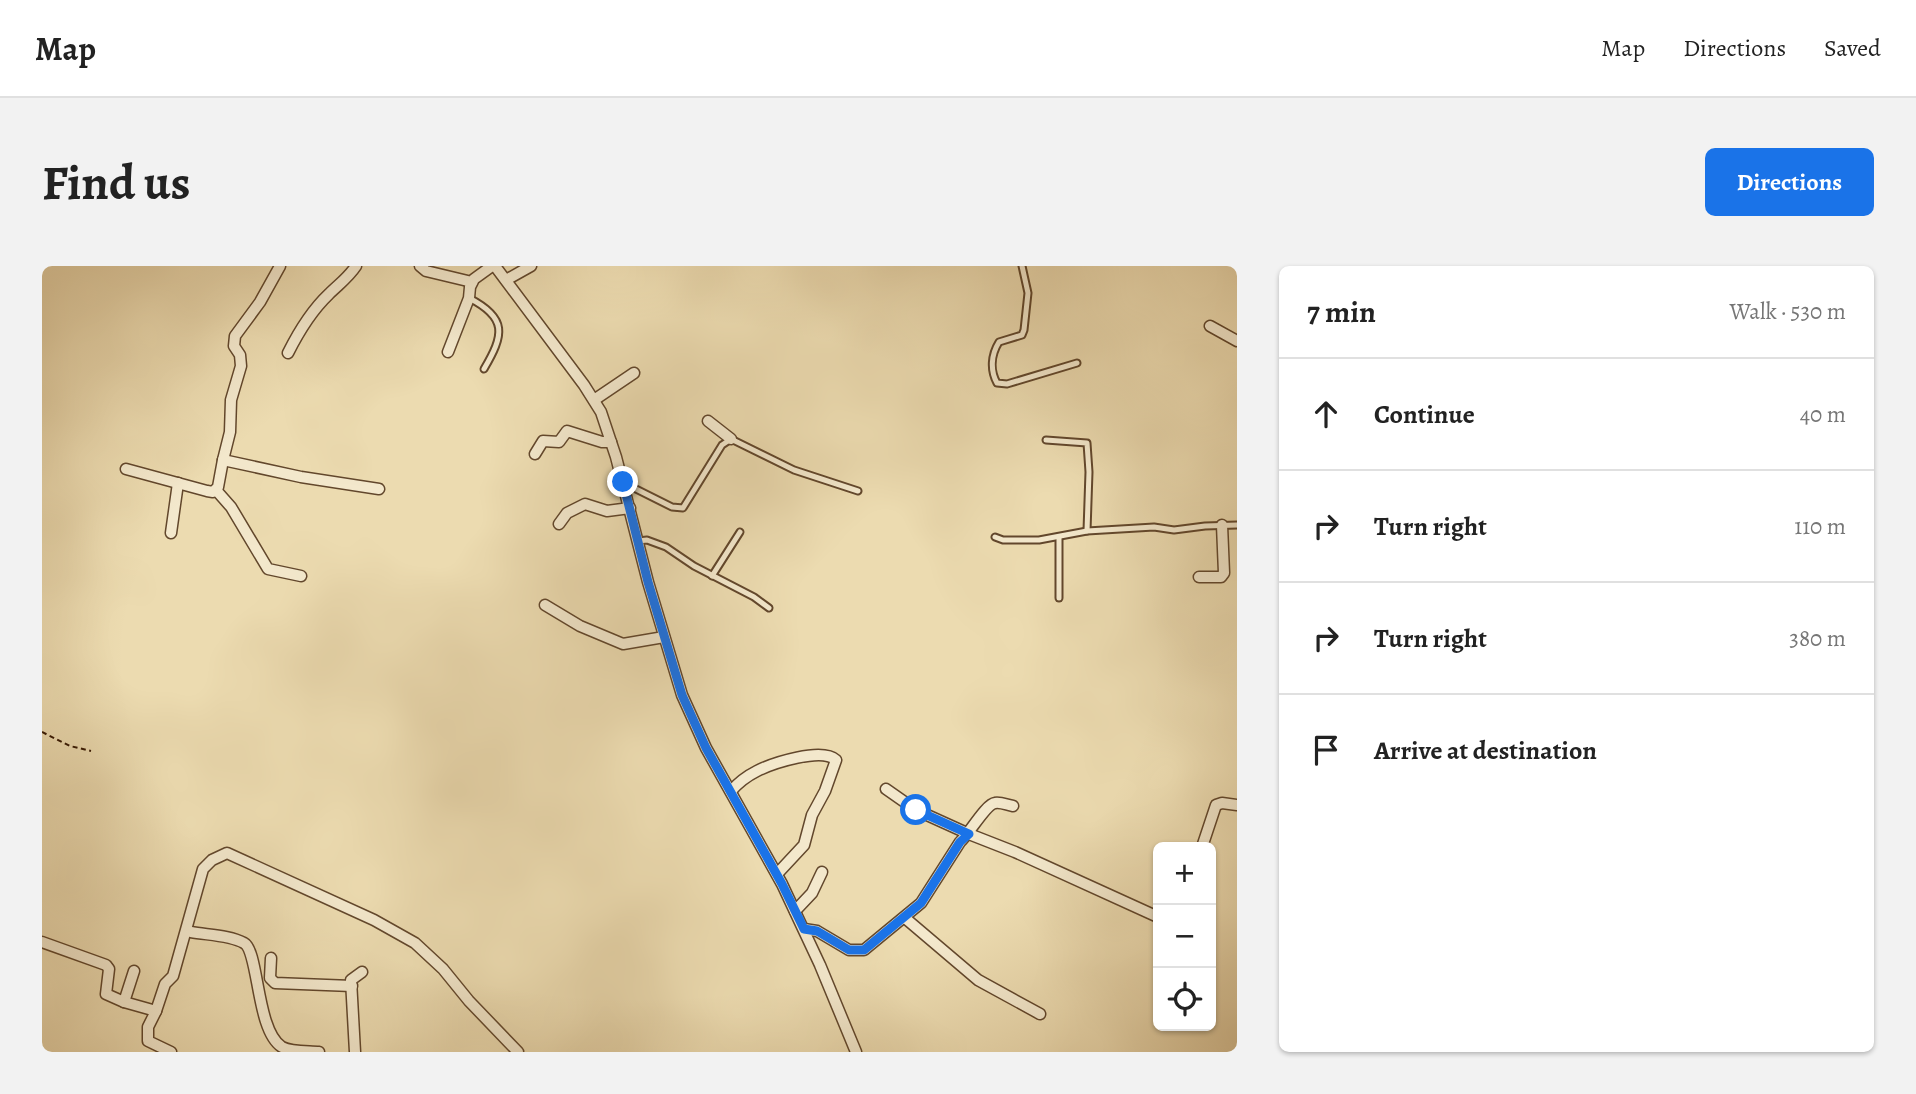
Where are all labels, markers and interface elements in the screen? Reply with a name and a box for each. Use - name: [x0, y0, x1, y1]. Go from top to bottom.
- text: Map: [35, 26, 96, 71]
- text: Map: [1601, 32, 1645, 64]
- text: Directions: [1683, 32, 1786, 64]
- text: Saved: [1824, 32, 1881, 64]
- button: Directions: [1705, 148, 1874, 216]
- text: Find us: [42, 149, 190, 216]
- text: 7 min: [1307, 292, 1376, 332]
- text: Walk · 530 m: [1730, 296, 1846, 327]
- icon: ahead: [1307, 395, 1345, 433]
- text: Continue: [1374, 397, 1475, 432]
- text: 40 m: [1800, 399, 1846, 430]
- route end: [607, 466, 638, 497]
- icon: right: [1307, 507, 1345, 545]
- text: Turn right: [1374, 509, 1487, 544]
- text: 110 m: [1794, 511, 1846, 542]
- icon: right: [1307, 619, 1345, 657]
- text: Turn right: [1374, 621, 1487, 656]
- text: 380 m: [1789, 623, 1846, 654]
- icon: arrive: [1307, 731, 1345, 769]
- text: Arrive at destination: [1374, 733, 1597, 768]
- route start: [900, 794, 931, 825]
- map controls: [1153, 842, 1216, 1031]
- button: +: [1153, 842, 1216, 905]
- button: −: [1153, 905, 1216, 968]
- button: locate: [1153, 968, 1216, 1031]

